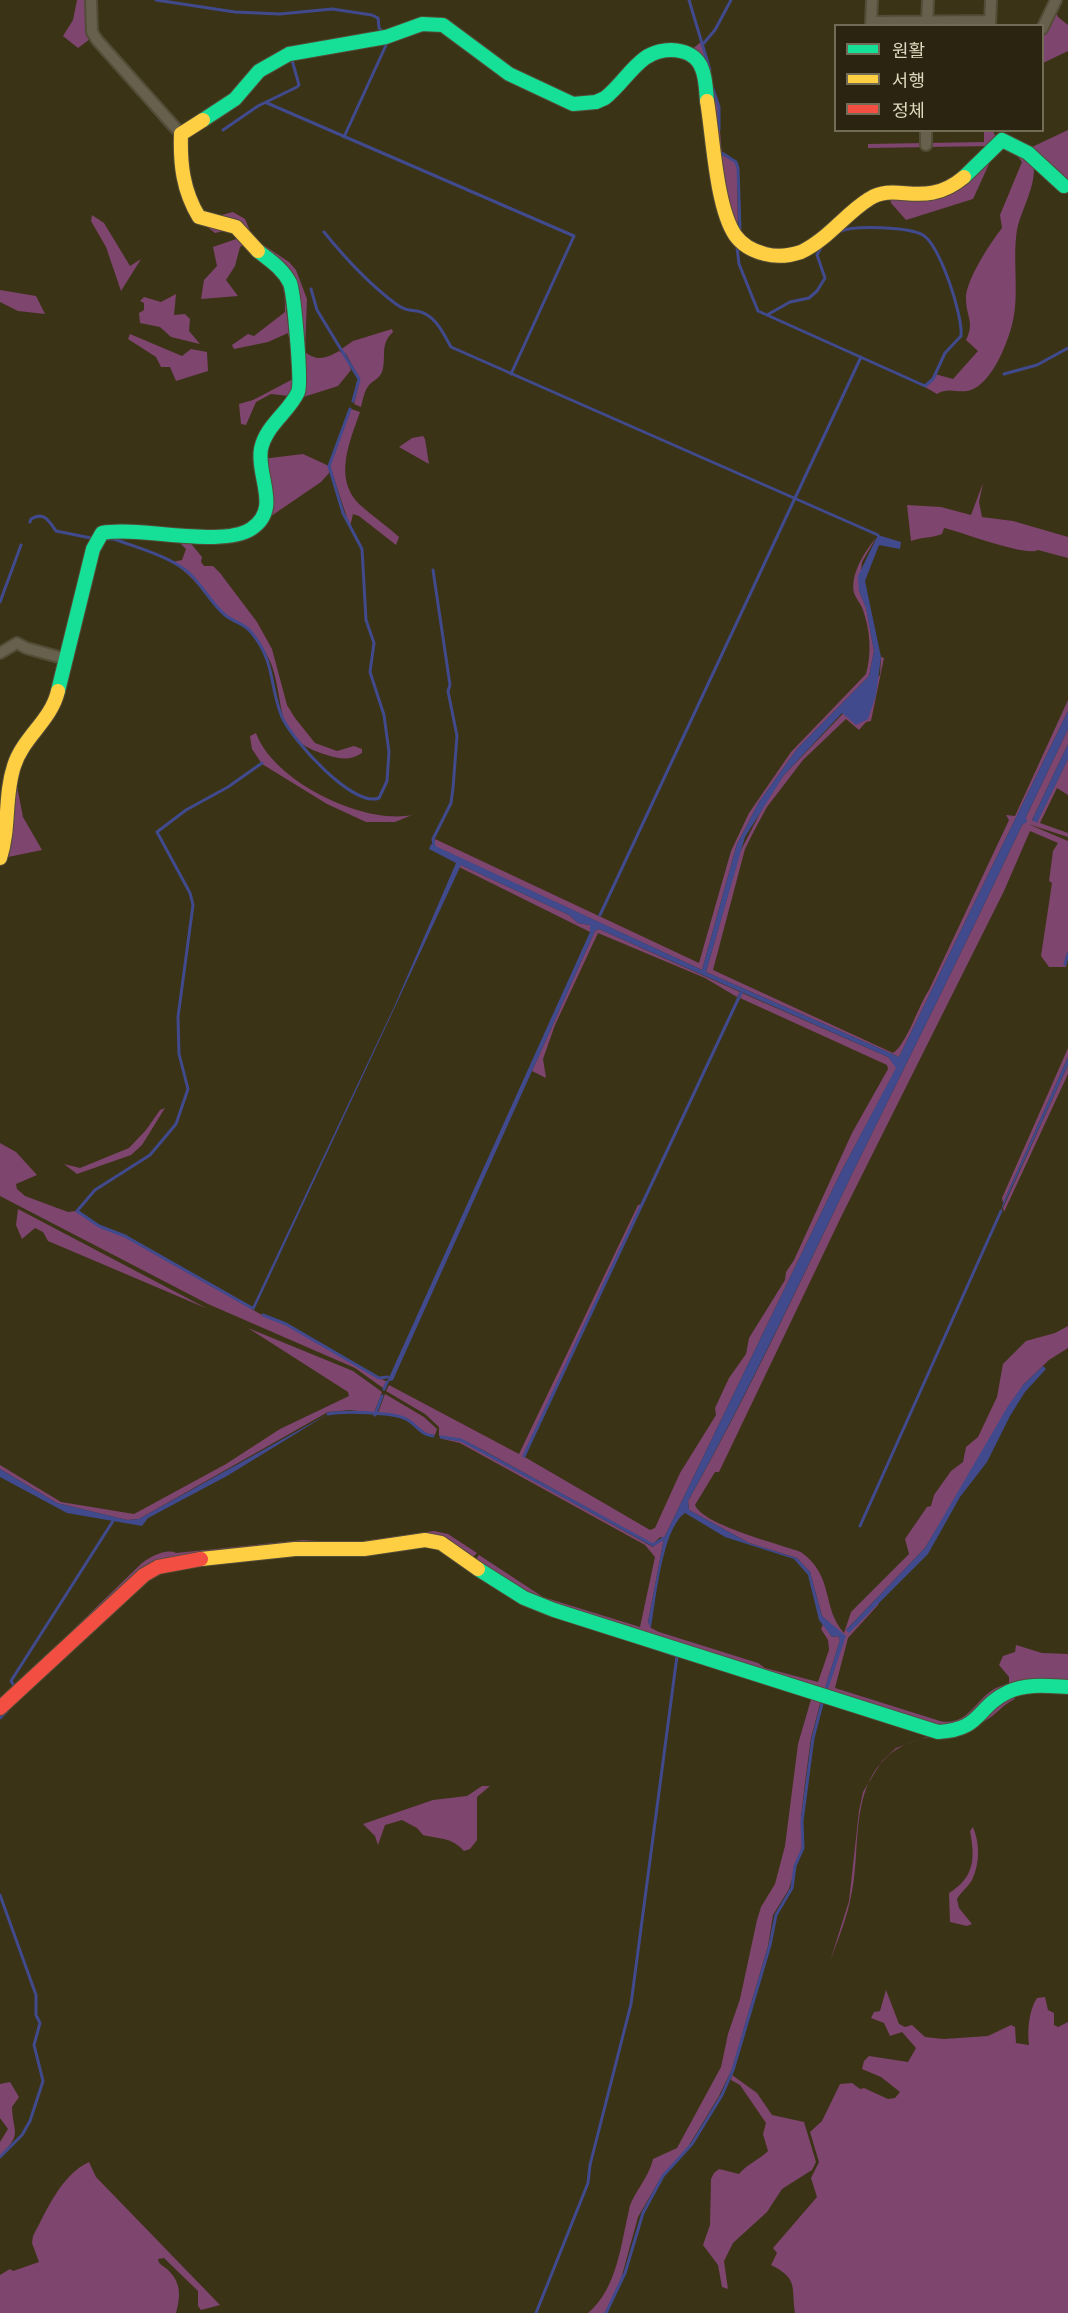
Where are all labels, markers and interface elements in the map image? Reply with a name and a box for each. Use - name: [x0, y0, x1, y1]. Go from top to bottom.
- legend: [834, 24, 1044, 132]
- text: 원활: [892, 39, 925, 63]
- text: 서행: [892, 69, 925, 93]
- text: 정체: [892, 99, 925, 123]

